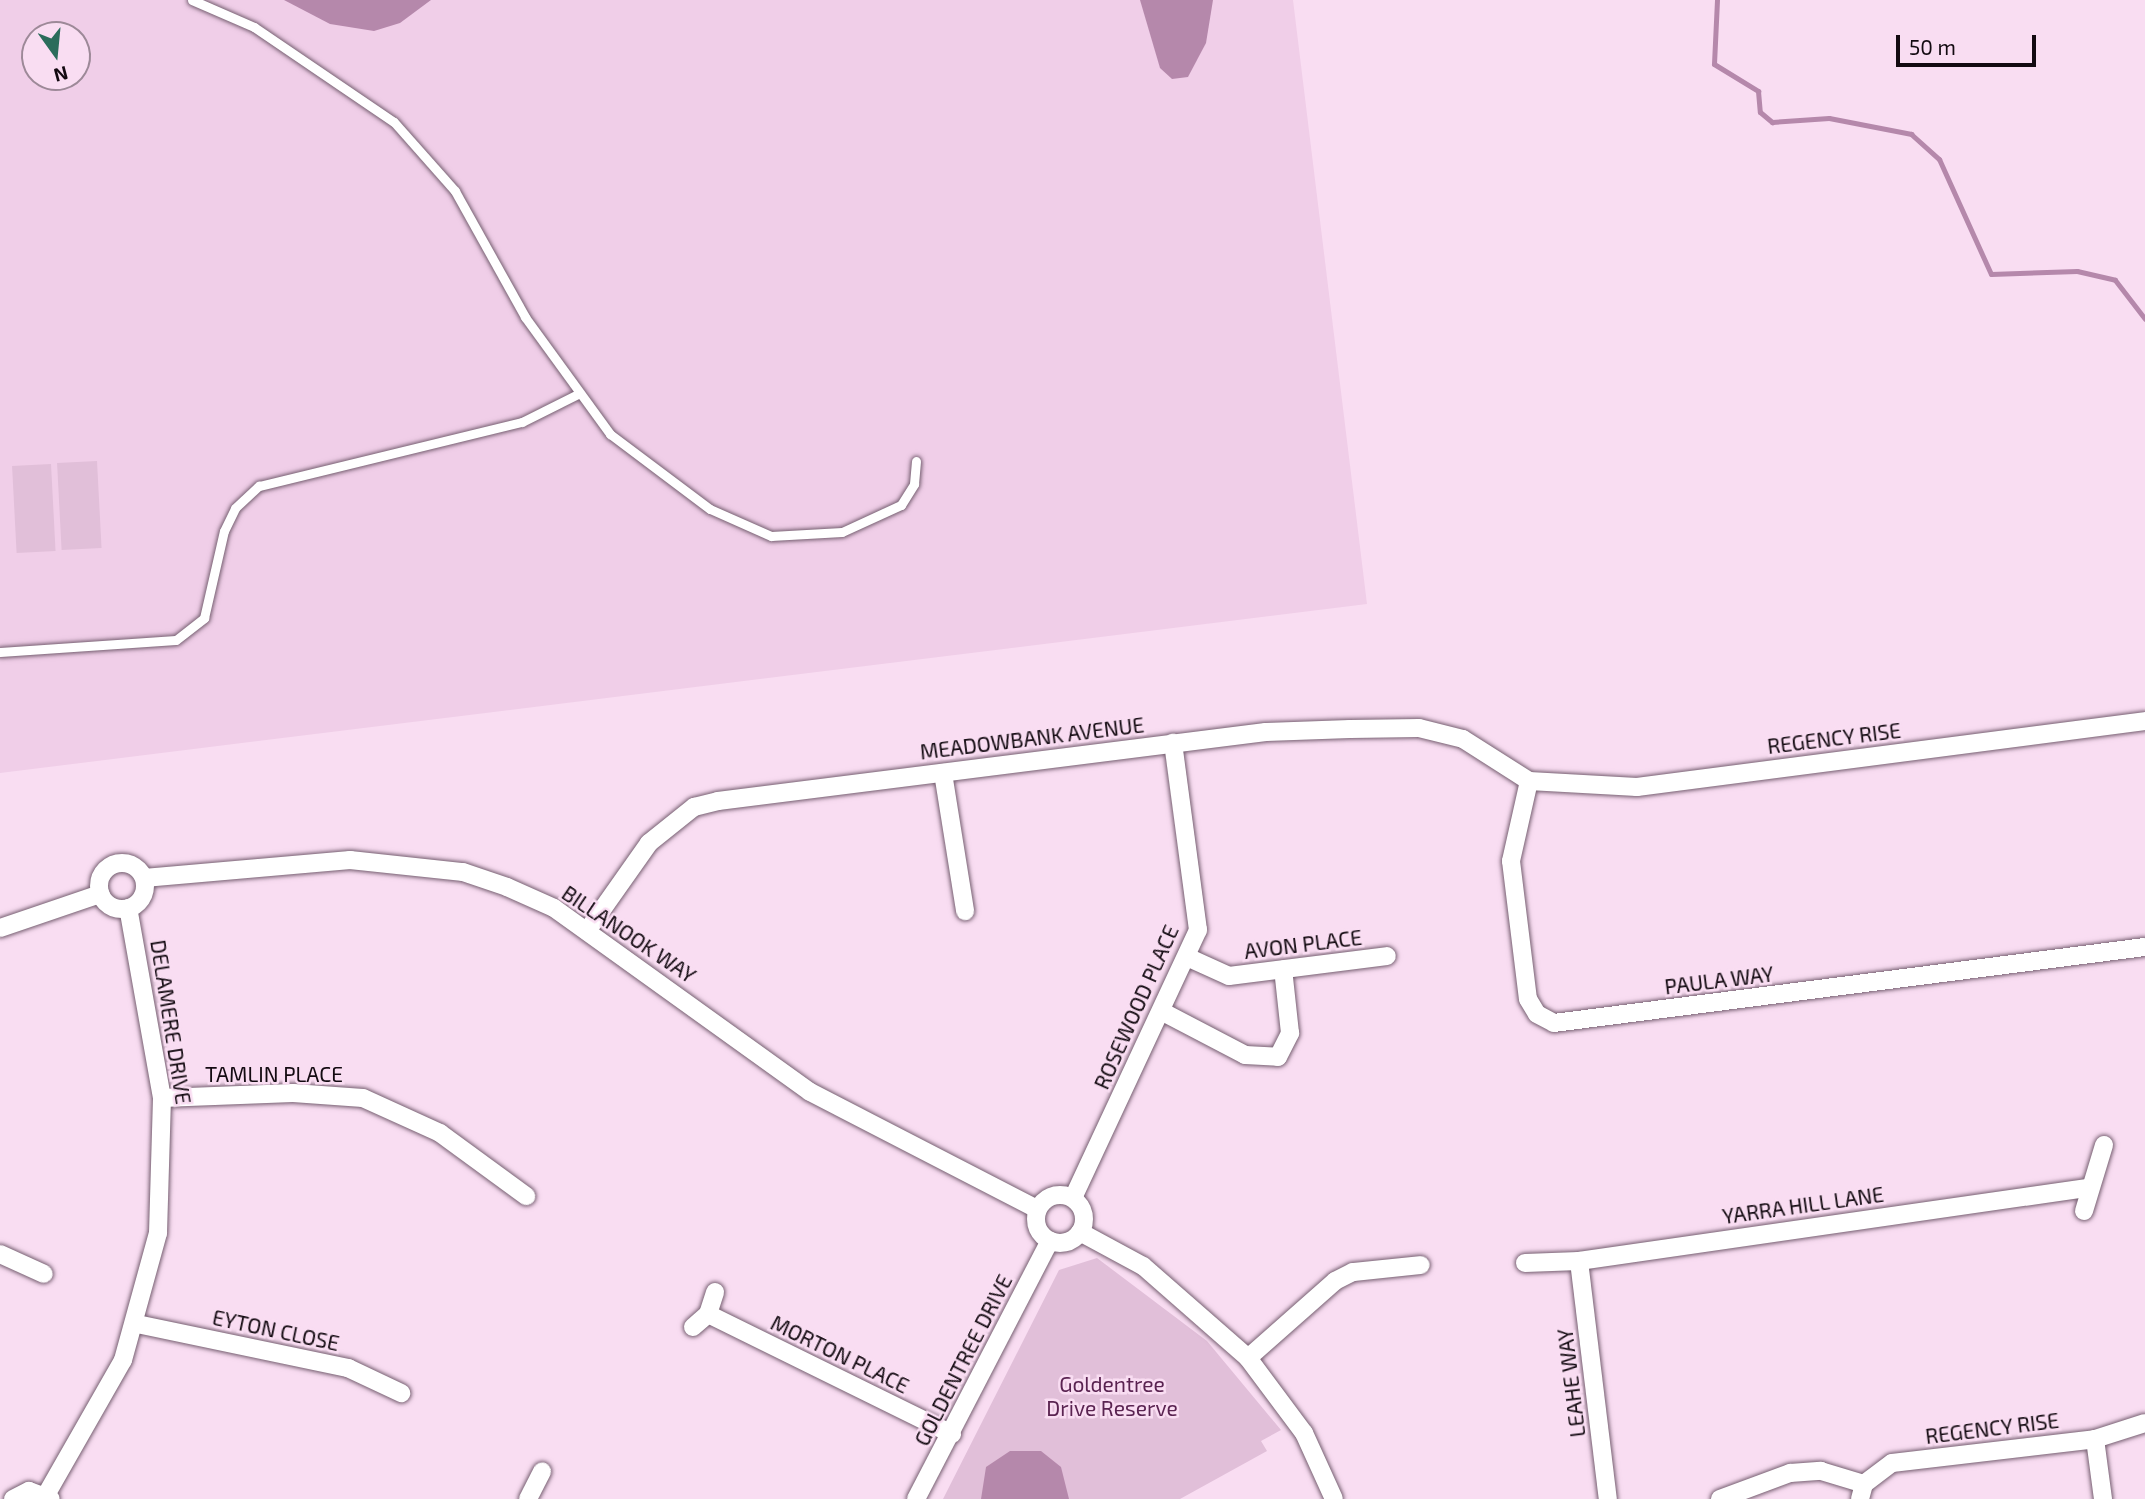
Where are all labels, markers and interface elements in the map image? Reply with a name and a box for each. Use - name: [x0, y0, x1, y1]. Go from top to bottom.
- north arrow: [21, 21, 91, 91]
- scale bar: [1900, 21, 2040, 65]
- text: 50 m: [1909, 34, 1956, 59]
- text: N: [51, 62, 71, 88]
- street label: MEADOWBANK AVENUE: [918, 712, 1146, 764]
- street label: REGENCY RISE: [1765, 717, 1903, 759]
- street label: BILLANOOK WAY: [557, 880, 701, 988]
- street label: ROSEWOOD PLACE: [1088, 921, 1184, 1093]
- street label: AVON PLACE: [1243, 924, 1363, 964]
- street label: DELAMERE DRIVE: [146, 938, 196, 1106]
- street label: PAULA WAY: [1663, 961, 1775, 999]
- street label: TAMLIN PLACE: [205, 1061, 343, 1087]
- street label: YARRA HILL LANE: [1720, 1181, 1886, 1229]
- street label: GOLDENTREE DRIVE: [909, 1270, 1017, 1450]
- street label: EYTON CLOSE: [210, 1304, 342, 1356]
- street label: MORTON PLACE: [767, 1310, 913, 1398]
- street label: LEAHE WAY: [1552, 1327, 1590, 1439]
- park label: Goldentree Drive Reserve: [1046, 1371, 1178, 1421]
- street label: REGENCY RISE: [1923, 1407, 2061, 1449]

